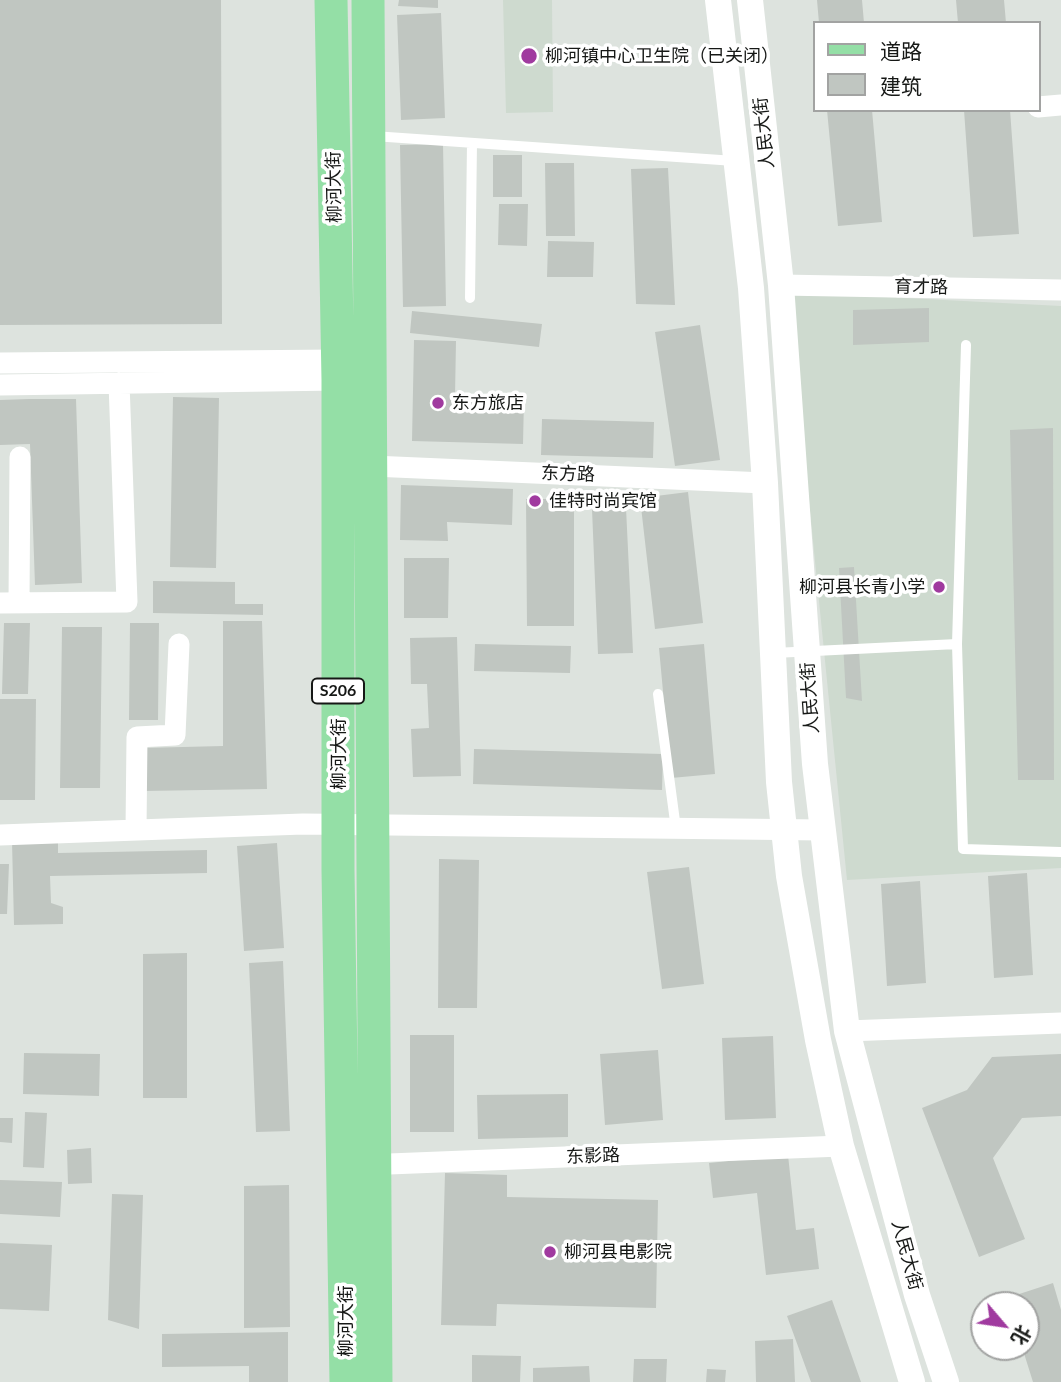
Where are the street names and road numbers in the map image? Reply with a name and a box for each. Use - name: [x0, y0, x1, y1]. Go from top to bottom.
- street label: 人民大街: [749, 96, 779, 170]
- street label: 柳河大街: [323, 151, 345, 223]
- street label: 育才路: [894, 276, 948, 298]
- street label: 东方路: [541, 462, 595, 486]
- street label: 人民大街: [797, 661, 823, 735]
- road number: S206: [312, 678, 364, 704]
- street label: 柳河大街: [328, 718, 350, 790]
- street label: 东影路: [566, 1144, 620, 1168]
- street label: 人民大街: [887, 1217, 927, 1293]
- street label: 柳河大街: [335, 1285, 357, 1357]

